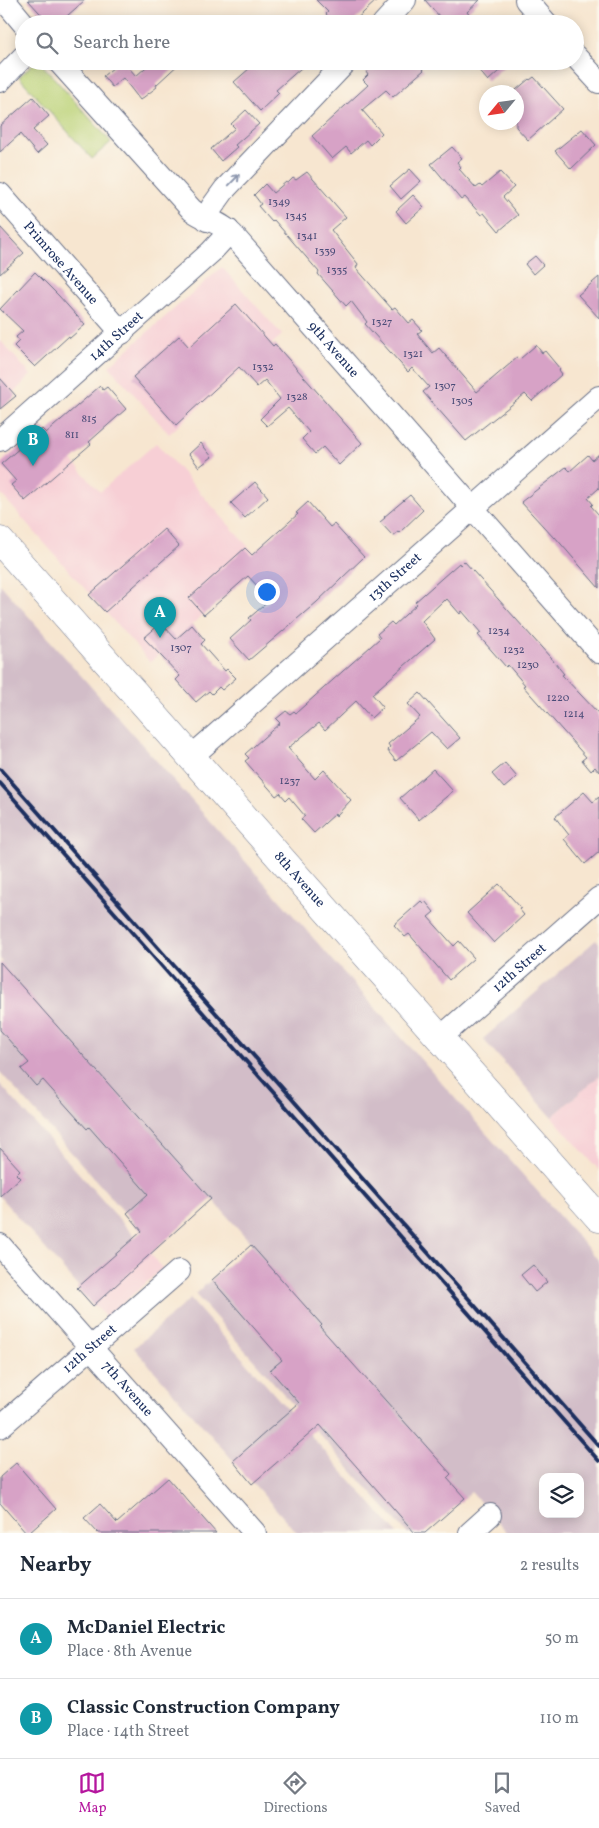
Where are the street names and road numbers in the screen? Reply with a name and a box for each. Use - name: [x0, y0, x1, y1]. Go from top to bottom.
- street label: Primrose Avenue: [19, 217, 103, 309]
- street label: 14th Street: [85, 307, 148, 365]
- street label: 9th Avenue: [303, 317, 364, 382]
- street label: 13th Street: [364, 548, 426, 606]
- street label: 8th Avenue: [270, 847, 330, 912]
- street label: 12th Street: [489, 939, 551, 997]
- street label: 12th Street: [59, 1320, 121, 1378]
- street label: 7th Avenue: [97, 1357, 157, 1421]

